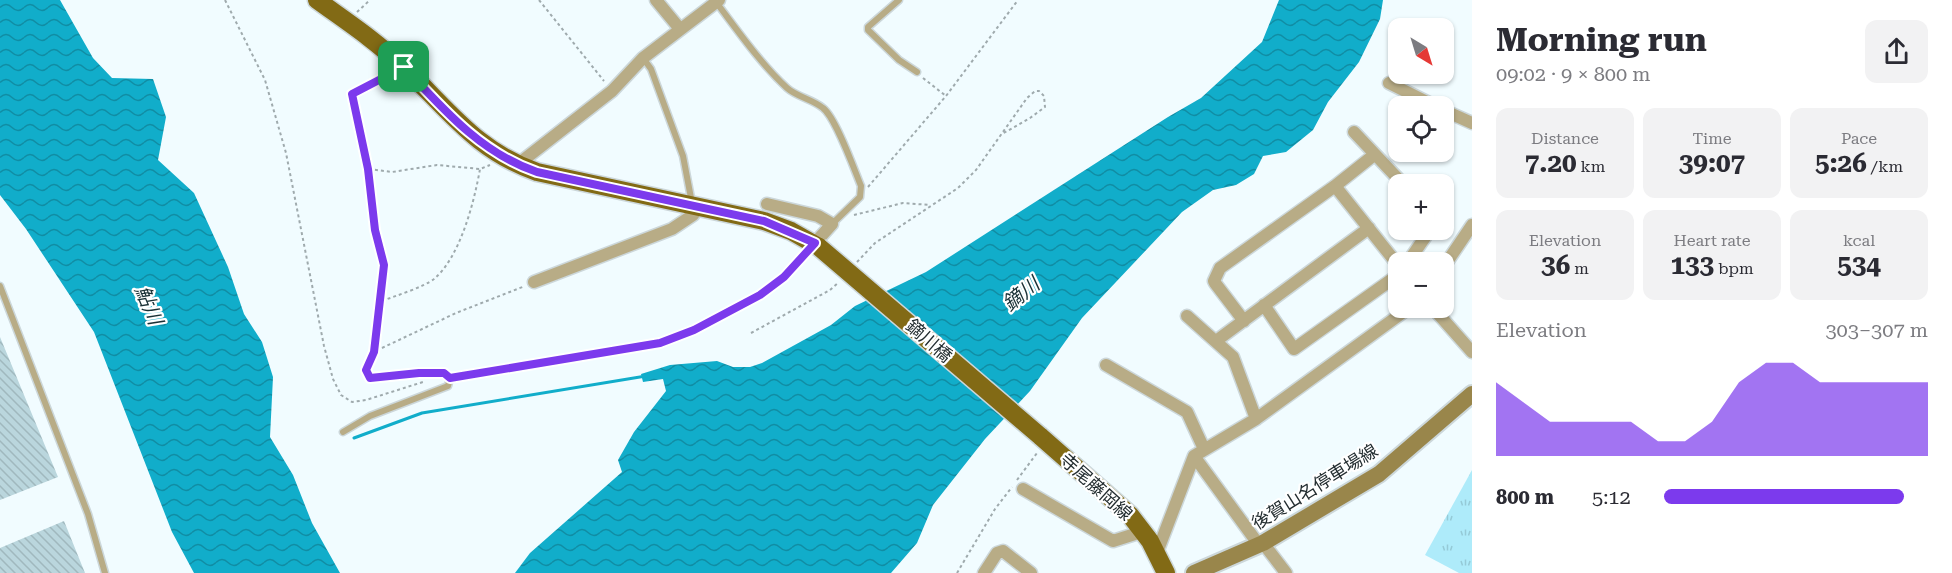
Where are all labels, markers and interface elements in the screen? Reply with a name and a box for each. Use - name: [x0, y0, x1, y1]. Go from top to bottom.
- north arrow: [1388, 18, 1454, 84]
- map controls: [1388, 18, 1454, 318]
- text: Morning run: [1496, 20, 1707, 59]
- button: share: [1865, 20, 1928, 83]
- pin: [378, 41, 429, 92]
- icon: arrive: [387, 50, 420, 83]
- text: 09:02 · 9 × 800 m: [1496, 62, 1651, 86]
- button: locate: [1388, 96, 1454, 162]
- text: Distance: [1531, 129, 1599, 148]
- text: Time: [1692, 129, 1732, 148]
- text: Pace: [1841, 129, 1877, 148]
- text: 7.20: [1525, 148, 1577, 178]
- text: 39:07: [1679, 148, 1745, 178]
- text: 5:26: [1815, 148, 1867, 178]
- text: km: [1577, 157, 1605, 176]
- text: /km: [1867, 157, 1903, 176]
- button: +: [1388, 174, 1454, 240]
- text: Elevation: [1529, 231, 1601, 250]
- text: Heart rate: [1674, 231, 1750, 250]
- text: kcal: [1843, 231, 1875, 250]
- text: 36: [1541, 250, 1570, 280]
- text: 133: [1670, 250, 1714, 280]
- text: 534: [1837, 250, 1881, 280]
- button: −: [1388, 252, 1454, 318]
- text: m: [1570, 259, 1589, 278]
- text: bpm: [1714, 259, 1754, 278]
- water label: 鏑川: [998, 271, 1046, 316]
- water label: 鮎川: [130, 282, 169, 330]
- street label: 鏑川橋: [902, 315, 957, 366]
- text: Elevation: [1496, 318, 1587, 342]
- text: 303–307 m: [1825, 318, 1928, 342]
- street label: 後賀山名停車場線: [1248, 440, 1381, 534]
- street label: 寺尾藤岡線: [1056, 449, 1137, 525]
- text: 800 m: [1496, 485, 1554, 509]
- text: 5:12: [1592, 485, 1631, 509]

